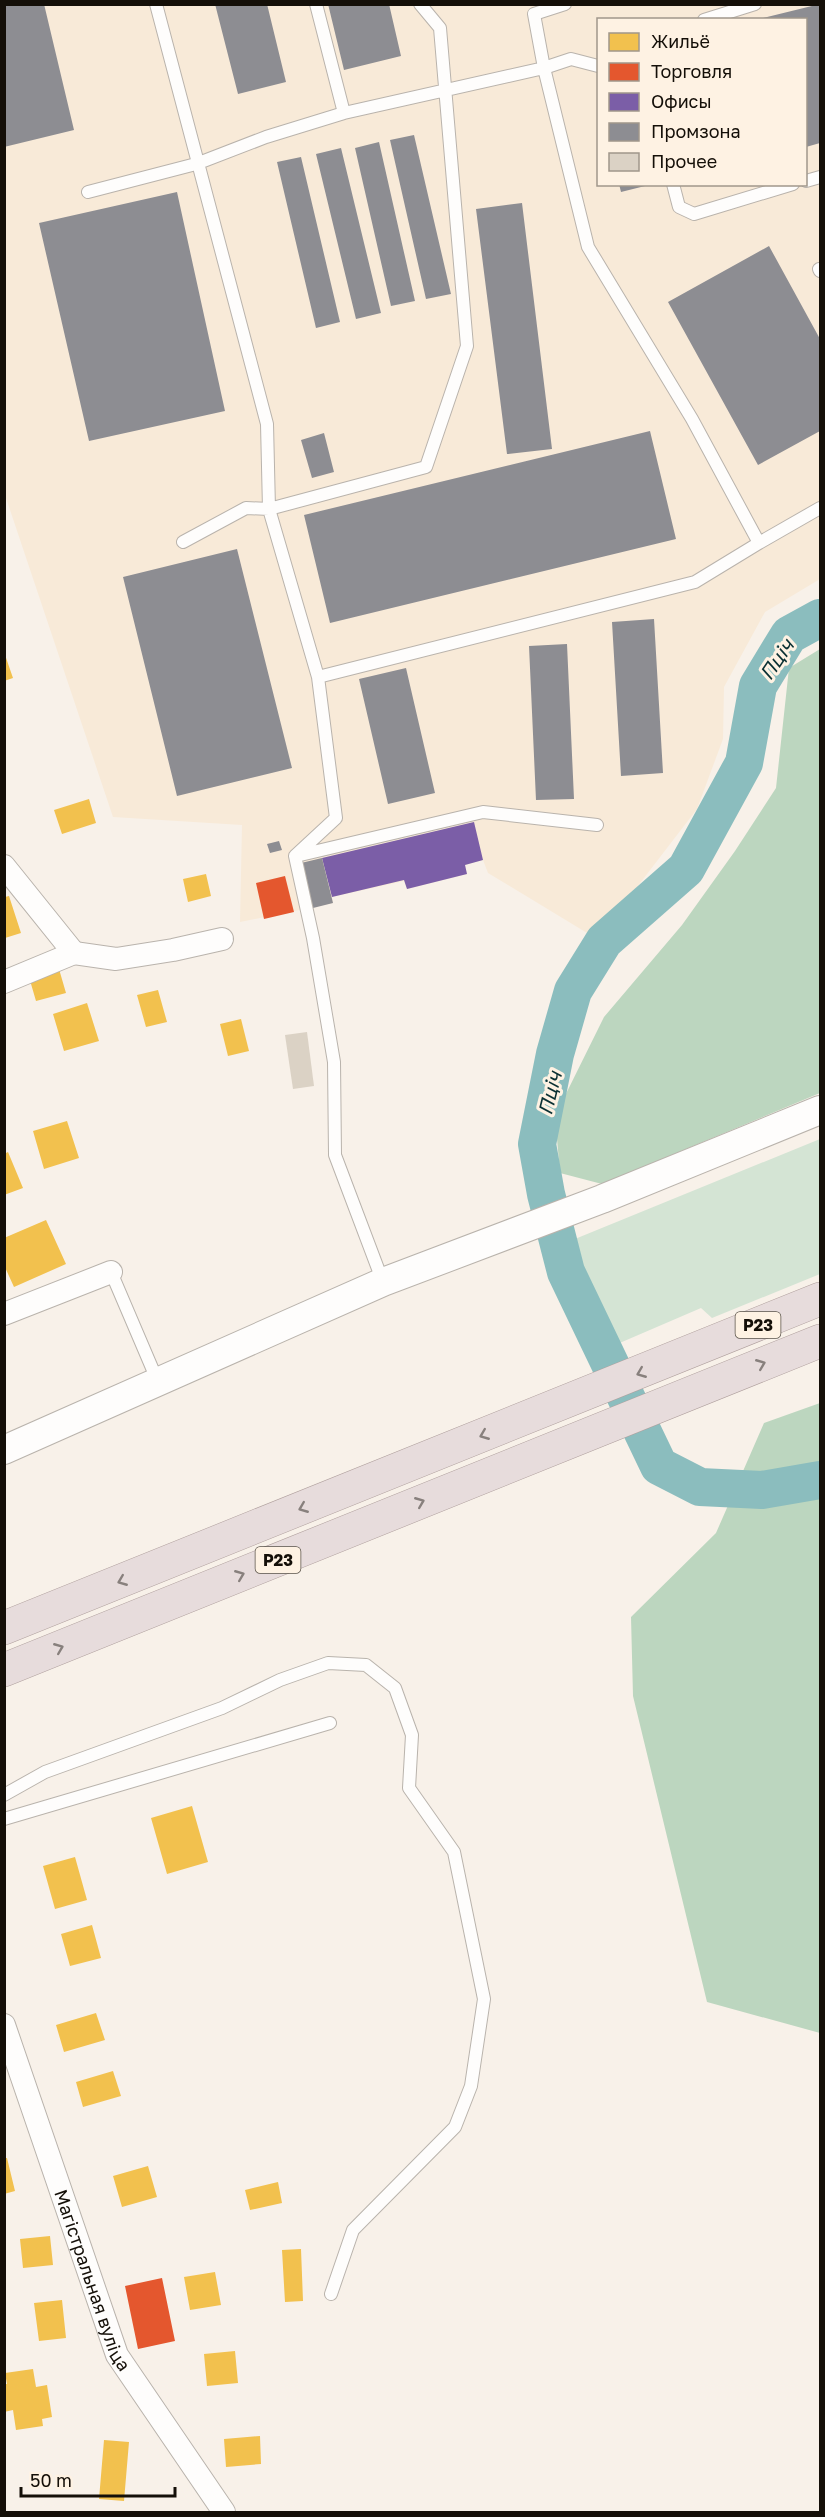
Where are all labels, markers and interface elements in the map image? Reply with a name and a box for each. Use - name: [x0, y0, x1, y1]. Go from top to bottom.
- legend: [597, 18, 807, 186]
- text: Жильё: [651, 30, 710, 52]
- text: Торговля: [651, 60, 732, 82]
- text: Офисы: [651, 90, 712, 112]
- text: Промзона: [651, 120, 741, 142]
- text: Прочее: [651, 150, 717, 172]
- water label: Пціч: [754, 633, 799, 684]
- water label: Пціч: [532, 1067, 566, 1117]
- road number: Р23: [736, 1312, 780, 1338]
- one-way arrow: [755, 1359, 765, 1372]
- one-way arrow: [636, 1366, 647, 1378]
- one-way arrow: [479, 1428, 490, 1440]
- one-way arrow: [414, 1497, 425, 1509]
- one-way arrow: [298, 1501, 309, 1513]
- road number: Р23: [256, 1547, 300, 1573]
- one-way arrow: [233, 1570, 244, 1582]
- one-way arrow: [117, 1574, 128, 1586]
- one-way arrow: [52, 1643, 63, 1655]
- street label: Магістральная вуліца: [50, 2187, 135, 2375]
- scale bar: [21, 2460, 176, 2498]
- text: 50 m: [30, 2469, 72, 2491]

